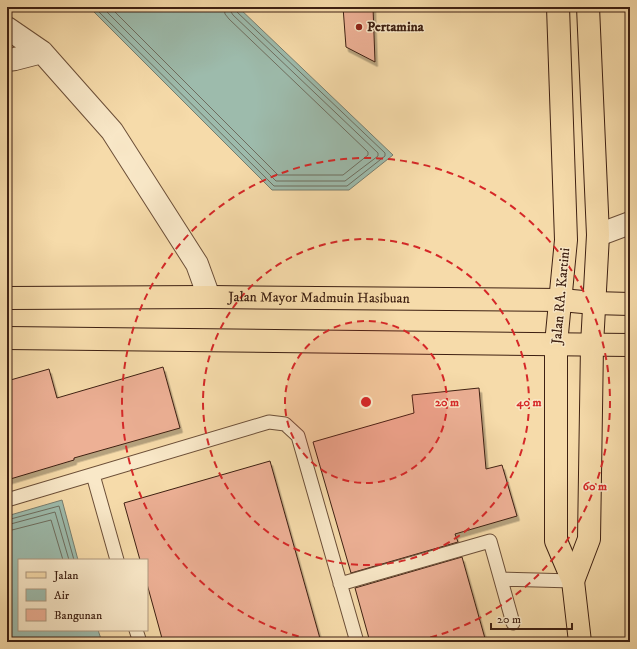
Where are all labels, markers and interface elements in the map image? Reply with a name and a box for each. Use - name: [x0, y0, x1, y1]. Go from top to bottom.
- place label: Pertamina: [367, 18, 425, 36]
- marker: Pertamina: [354, 22, 364, 32]
- street label: Jalan RA. Kartini: [548, 247, 574, 347]
- street label: Jalan Mayor Madmuin Hasibuan: [226, 288, 411, 308]
- centre of rings: [359, 395, 373, 409]
- text: 20 m: [435, 395, 459, 410]
- text: 40 m: [516, 395, 541, 410]
- text: 60 m: [583, 479, 607, 494]
- legend: [18, 559, 148, 631]
- text: Jalan: [53, 568, 79, 583]
- text: Air: [54, 588, 70, 603]
- scale bar: [491, 605, 572, 631]
- text: Bangunan: [54, 608, 103, 623]
- text: 20 m: [497, 612, 521, 627]

